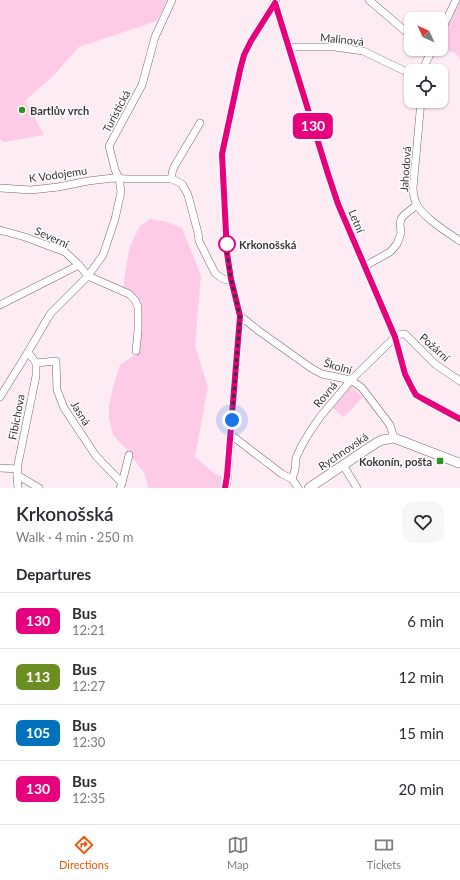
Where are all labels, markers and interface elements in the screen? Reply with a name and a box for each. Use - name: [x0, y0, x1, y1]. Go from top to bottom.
- north arrow: [404, 12, 448, 56]
- map controls: [404, 12, 448, 108]
- street label: Malinová: [319, 30, 365, 48]
- button: locate: [404, 64, 448, 108]
- street label: Turistická: [99, 88, 133, 134]
- place label: Bartlův vrch: [30, 104, 89, 117]
- marker: Bartlův vrch: [17, 105, 27, 115]
- line badge: 130: [290, 113, 336, 139]
- text: 130: [301, 117, 325, 134]
- street label: Jahodová: [397, 146, 413, 192]
- street label: K Vodojemu: [28, 163, 88, 185]
- street label: Letní: [346, 208, 368, 235]
- street label: Severní: [33, 224, 71, 250]
- marker: Krkonošská: [218, 235, 236, 253]
- place label: Krkonošská: [239, 238, 296, 251]
- street label: Požární: [417, 330, 453, 364]
- street label: Školní: [322, 356, 354, 376]
- street label: Rovná: [310, 378, 340, 410]
- street label: Fibichova: [5, 393, 27, 441]
- street label: Jasná: [69, 398, 93, 428]
- your location: [222, 410, 242, 430]
- street label: Rychnovská: [316, 430, 370, 472]
- place label: Kokonín, pošta: [359, 455, 432, 468]
- marker: Kokonín, pošta: [435, 456, 445, 466]
- button: heart: [402, 501, 444, 543]
- text: Krkonošská: [16, 502, 114, 525]
- text: Walk · 4 min · 250 m: [16, 529, 134, 545]
- text: Departures: [16, 565, 91, 583]
- text: Bus: [72, 604, 97, 622]
- text: 130: [26, 612, 50, 629]
- text: 6 min: [407, 612, 444, 630]
- text: 12:21: [72, 622, 105, 638]
- text: Bus: [72, 660, 97, 678]
- text: 113: [26, 668, 50, 685]
- text: 12 min: [398, 668, 444, 686]
- text: 12:27: [72, 678, 105, 694]
- text: Bus: [72, 716, 97, 734]
- text: 105: [26, 724, 50, 741]
- text: 15 min: [398, 724, 444, 742]
- text: 12:30: [72, 734, 105, 750]
- text: Bus: [72, 772, 97, 790]
- text: 130: [26, 780, 50, 797]
- text: 20 min: [398, 780, 444, 798]
- text: 12:35: [72, 790, 105, 806]
- tab: Directions: [59, 834, 109, 871]
- tab: Map: [227, 834, 249, 871]
- tab: Tickets: [367, 834, 401, 871]

